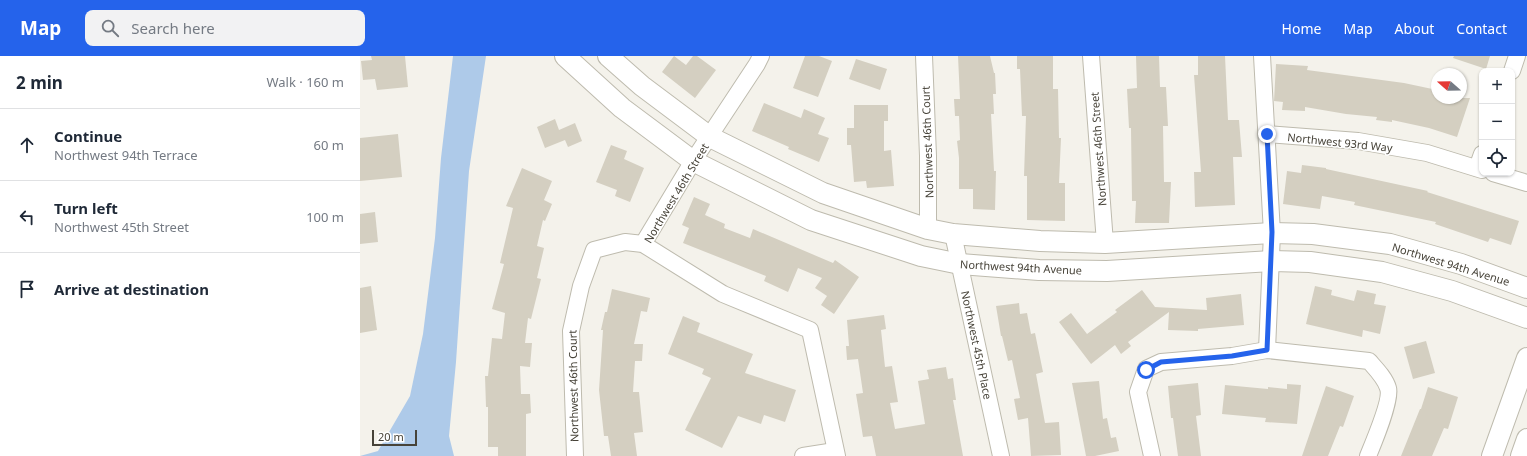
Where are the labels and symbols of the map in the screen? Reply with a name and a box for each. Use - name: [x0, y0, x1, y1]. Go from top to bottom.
- north arrow: [1431, 68, 1467, 104]
- street label: Northwest 46th Court: [918, 86, 936, 198]
- street label: Northwest 46th Street: [1087, 91, 1109, 206]
- route end: [1258, 125, 1276, 143]
- street label: Northwest 93rd Way: [1287, 129, 1394, 155]
- street label: Northwest 46th Street: [640, 140, 712, 246]
- street label: Northwest 94th Avenue: [1390, 239, 1512, 289]
- street label: Northwest 94th Avenue: [960, 256, 1082, 278]
- street label: Northwest 45th Place: [958, 289, 996, 401]
- street label: Northwest 46th Court: [565, 330, 581, 442]
- route start: [1137, 361, 1155, 379]
- scale bar: [372, 428, 417, 447]

